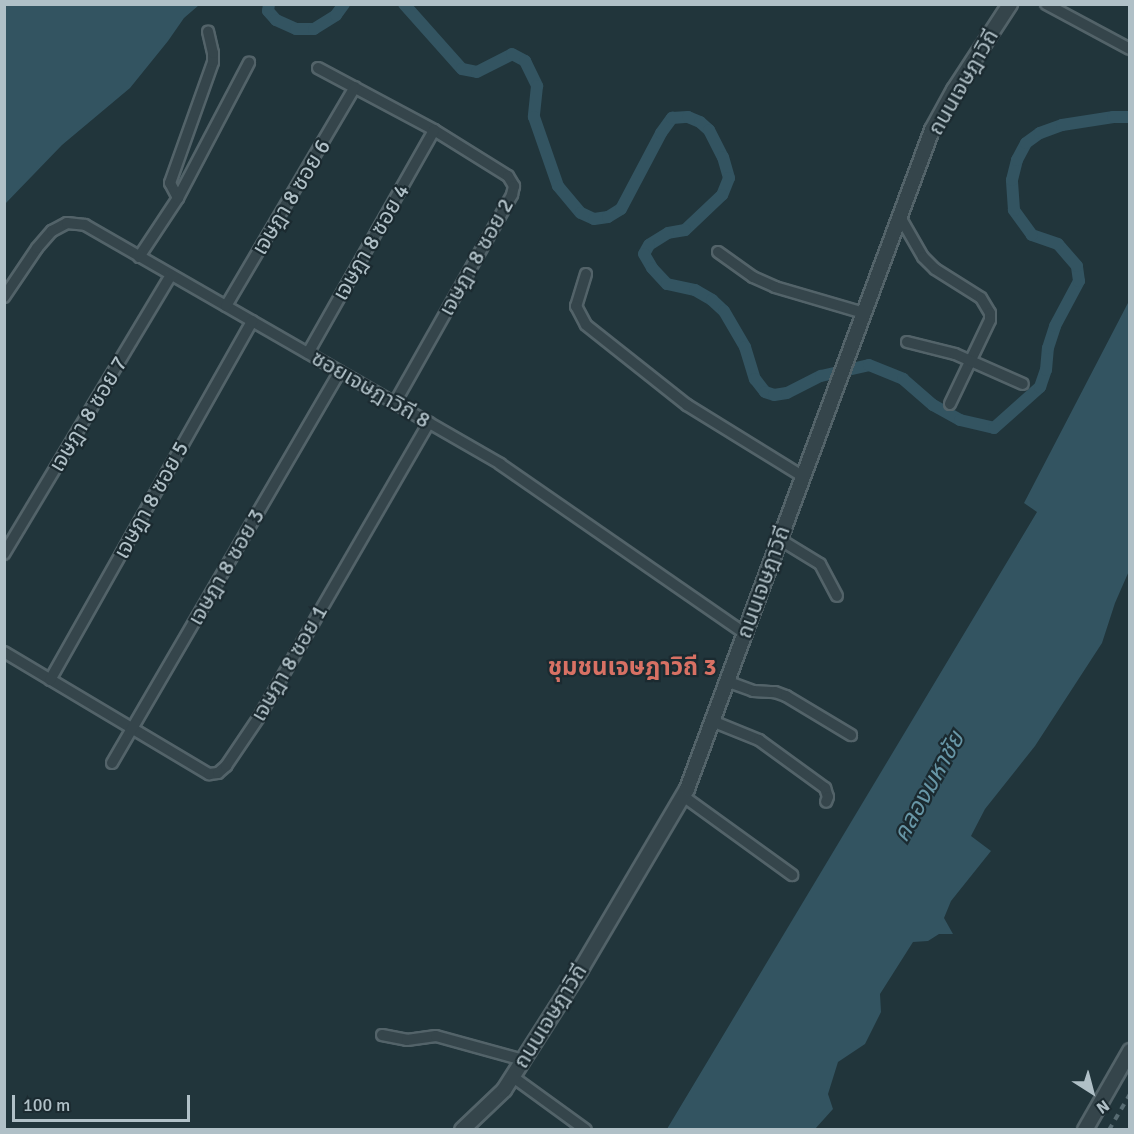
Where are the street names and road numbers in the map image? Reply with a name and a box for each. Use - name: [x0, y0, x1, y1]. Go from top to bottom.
- street label: ถนนเจษฎาวิถี: [922, 24, 1004, 140]
- street label: เจษฎา 8 ซอย 6: [246, 134, 336, 260]
- street label: เจษฎา 8 ซอย 4: [327, 179, 415, 305]
- street label: เจษฎา 8 ซอย 2: [433, 194, 519, 320]
- street label: ซอยเจษฎาวิถี 8: [307, 344, 435, 434]
- street label: เจษฎา 8 ซอย 7: [43, 351, 133, 477]
- street label: เจษฎา 8 ซอย 5: [108, 437, 194, 563]
- street label: เจษฎา 8 ซอย 3: [182, 504, 270, 630]
- street label: ถนนเจษฎาวิถี: [730, 522, 796, 642]
- street label: เจษฎา 8 ซอย 1: [245, 600, 333, 726]
- street label: ถนนเจษฎาวิถี: [508, 959, 592, 1073]

